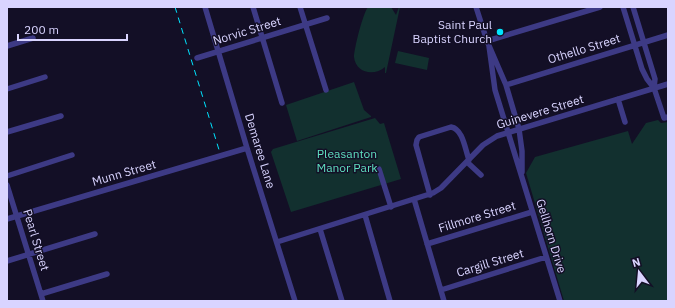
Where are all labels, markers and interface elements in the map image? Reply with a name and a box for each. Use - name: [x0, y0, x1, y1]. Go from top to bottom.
- street label: Norvic Street: [211, 13, 283, 48]
- scale bar: [18, 16, 127, 42]
- place label: Saint Paul Baptist Church: [413, 17, 492, 46]
- text: 200 m: [24, 22, 59, 37]
- marker: Saint Paul Baptist Church: [495, 27, 505, 37]
- street label: Othello Street: [546, 30, 622, 67]
- street label: Guinevere Street: [494, 91, 585, 132]
- street label: Demaree Lane: [242, 112, 279, 191]
- park label: Pleasanton Manor Park: [316, 146, 378, 175]
- street label: Munn Street: [90, 156, 158, 189]
- street label: Gellhorn Drive: [533, 197, 570, 275]
- street label: Fillmore Street: [436, 198, 517, 235]
- street label: Pearl Street: [20, 207, 53, 272]
- street label: Cargill Street: [454, 245, 525, 280]
- north arrow: [619, 252, 659, 292]
- text: N: [630, 255, 642, 270]

